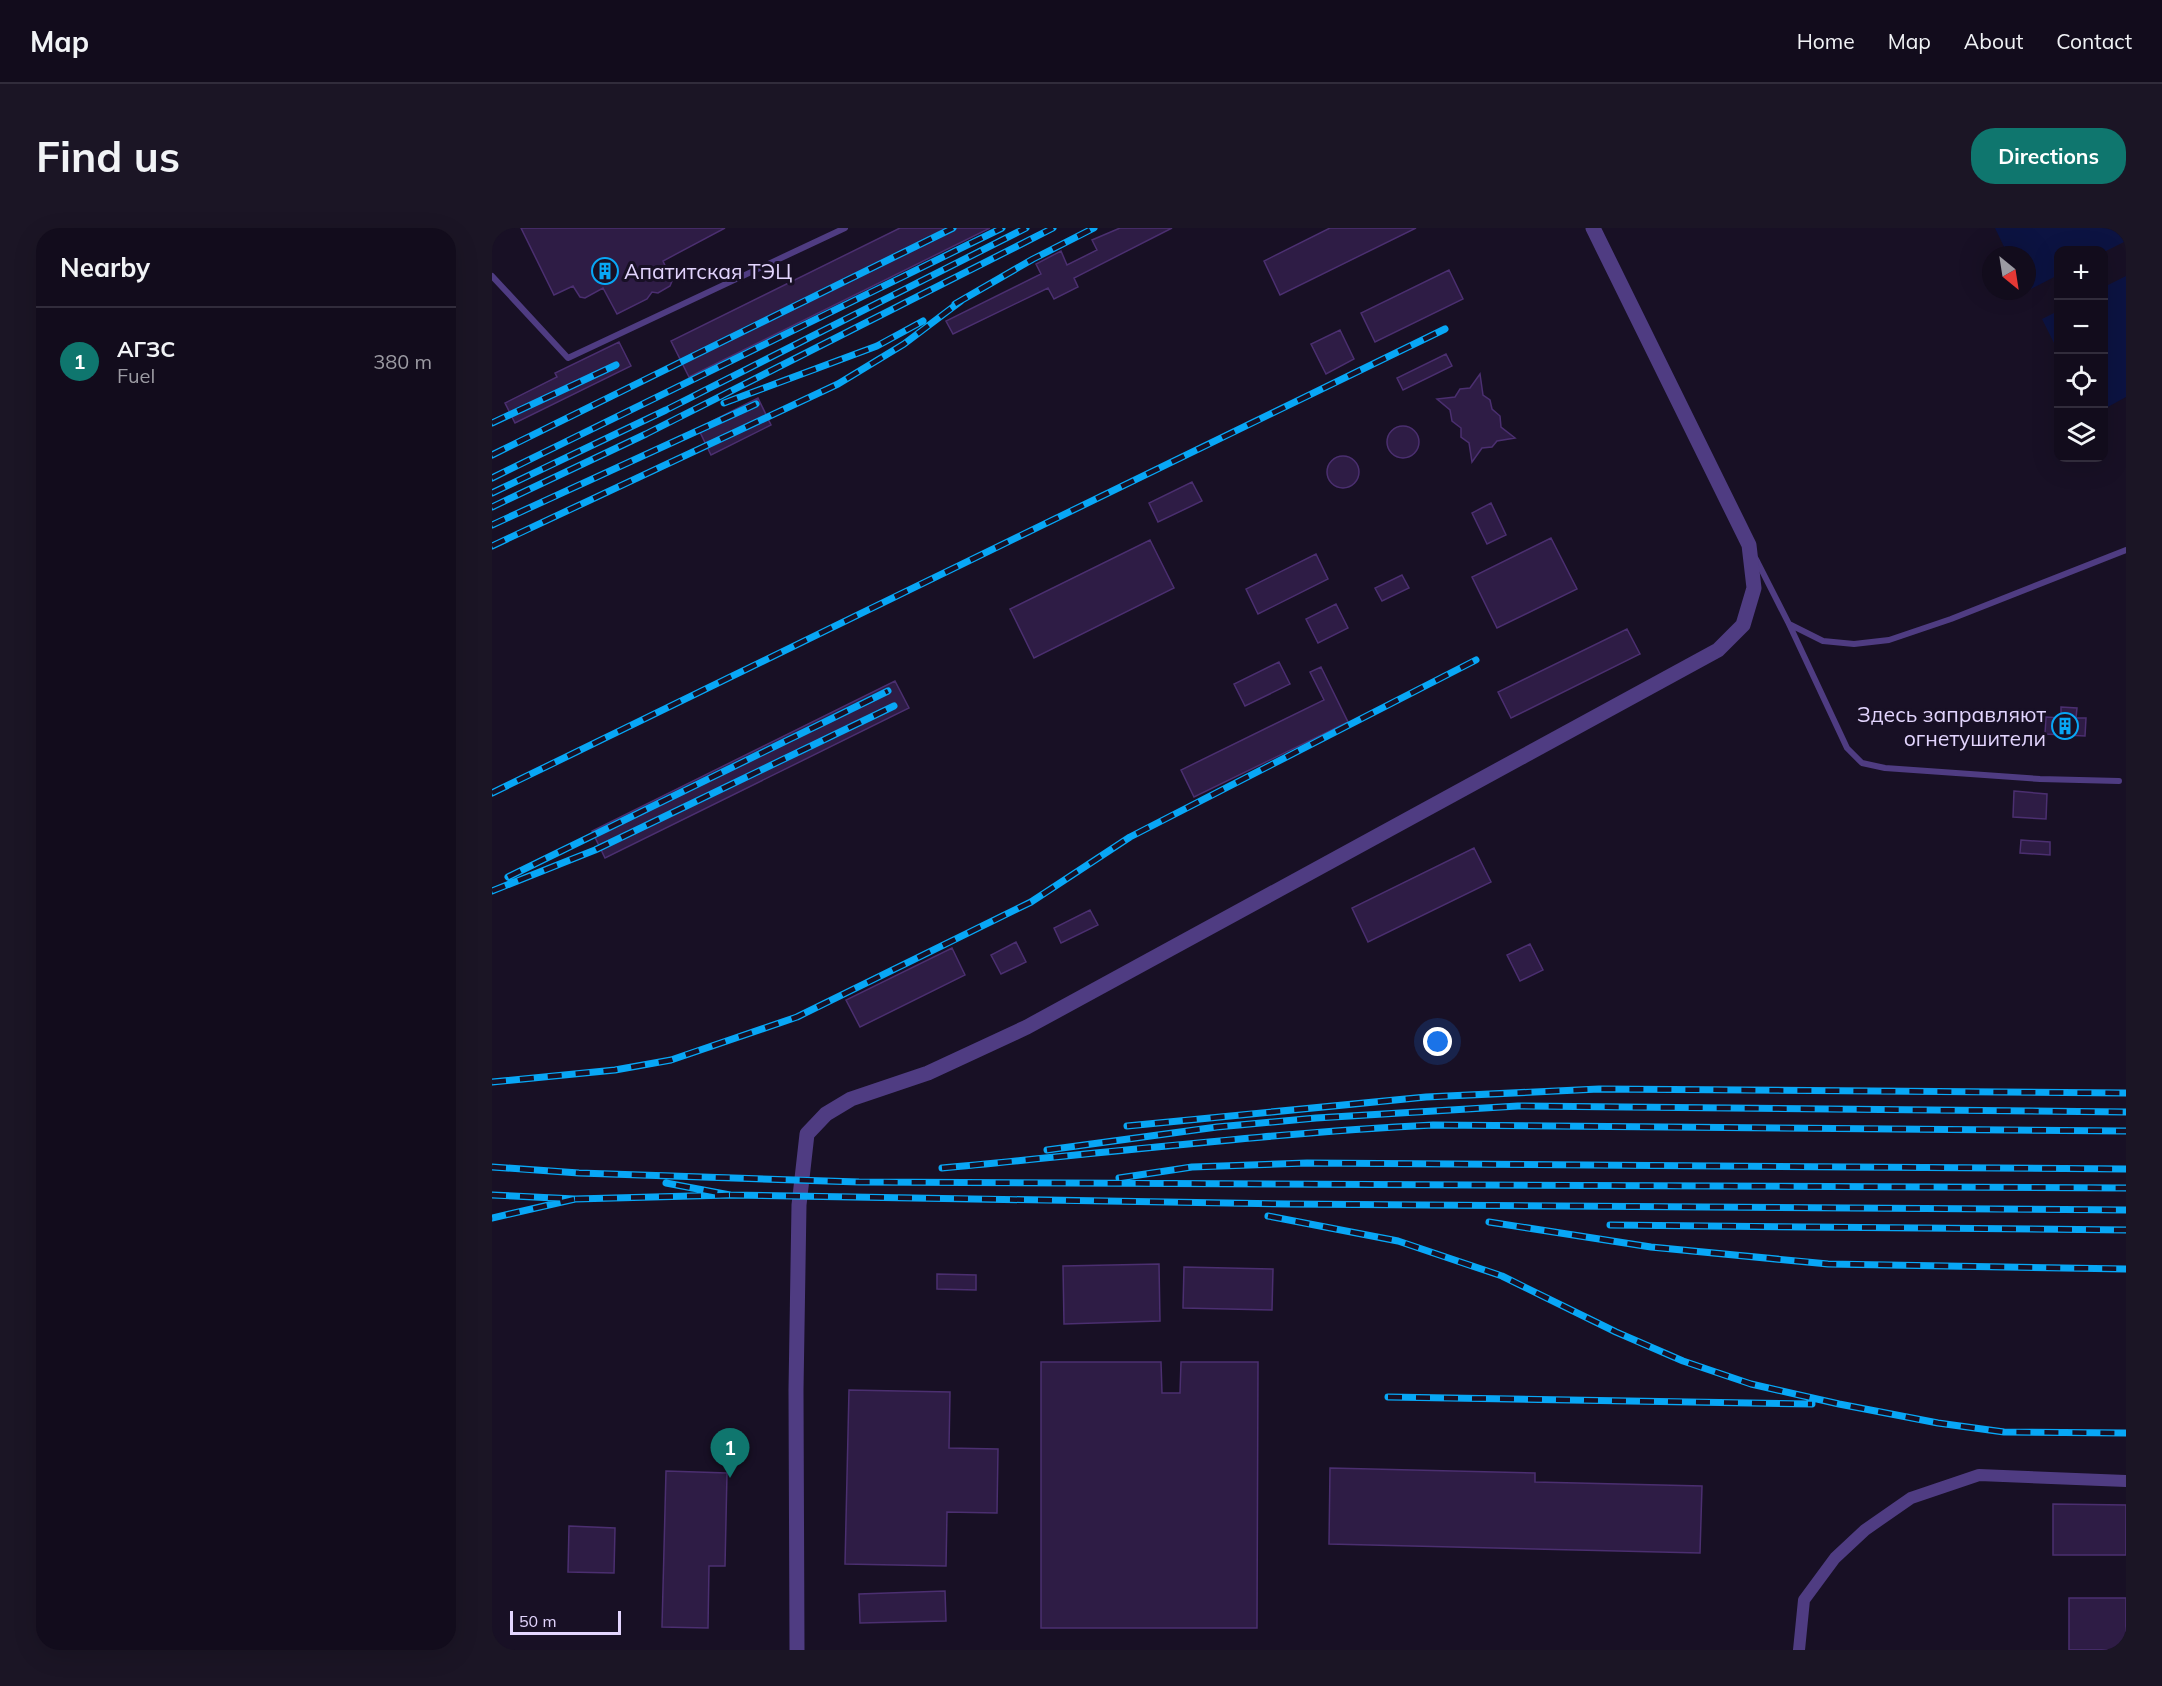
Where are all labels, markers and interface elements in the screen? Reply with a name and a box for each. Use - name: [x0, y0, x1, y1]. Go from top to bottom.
- text: Map: [30, 24, 89, 59]
- text: Home: [1797, 28, 1855, 54]
- text: Map: [1888, 28, 1931, 54]
- text: About: [1964, 28, 2023, 54]
- text: Contact: [2056, 28, 2132, 54]
- button: Directions: [1971, 128, 2126, 184]
- text: Find us: [36, 130, 180, 183]
- north arrow: [1982, 246, 2036, 300]
- map controls: [2054, 246, 2108, 462]
- button: +: [2054, 246, 2108, 300]
- text: Nearby: [60, 251, 150, 284]
- building icon: Апатитская ТЭЦ: [590, 256, 620, 286]
- place label: Апатитская ТЭЦ: [624, 258, 792, 284]
- button: −: [2054, 300, 2108, 354]
- text: АГЗС: [117, 335, 175, 363]
- text: 1: [74, 349, 86, 374]
- text: 380 m: [373, 349, 432, 374]
- button: locate: [2054, 354, 2108, 408]
- text: Fuel: [117, 363, 155, 388]
- button: layers: [2054, 408, 2108, 462]
- place label: Здесь заправляют огнетушители: [1857, 701, 2046, 751]
- building icon: Здесь заправляют огнетушители: [2050, 711, 2080, 741]
- your location: [1423, 1027, 1452, 1056]
- pin: 1: [710, 1428, 750, 1478]
- scale bar: [510, 1608, 621, 1636]
- text: 50 m: [519, 1611, 556, 1631]

